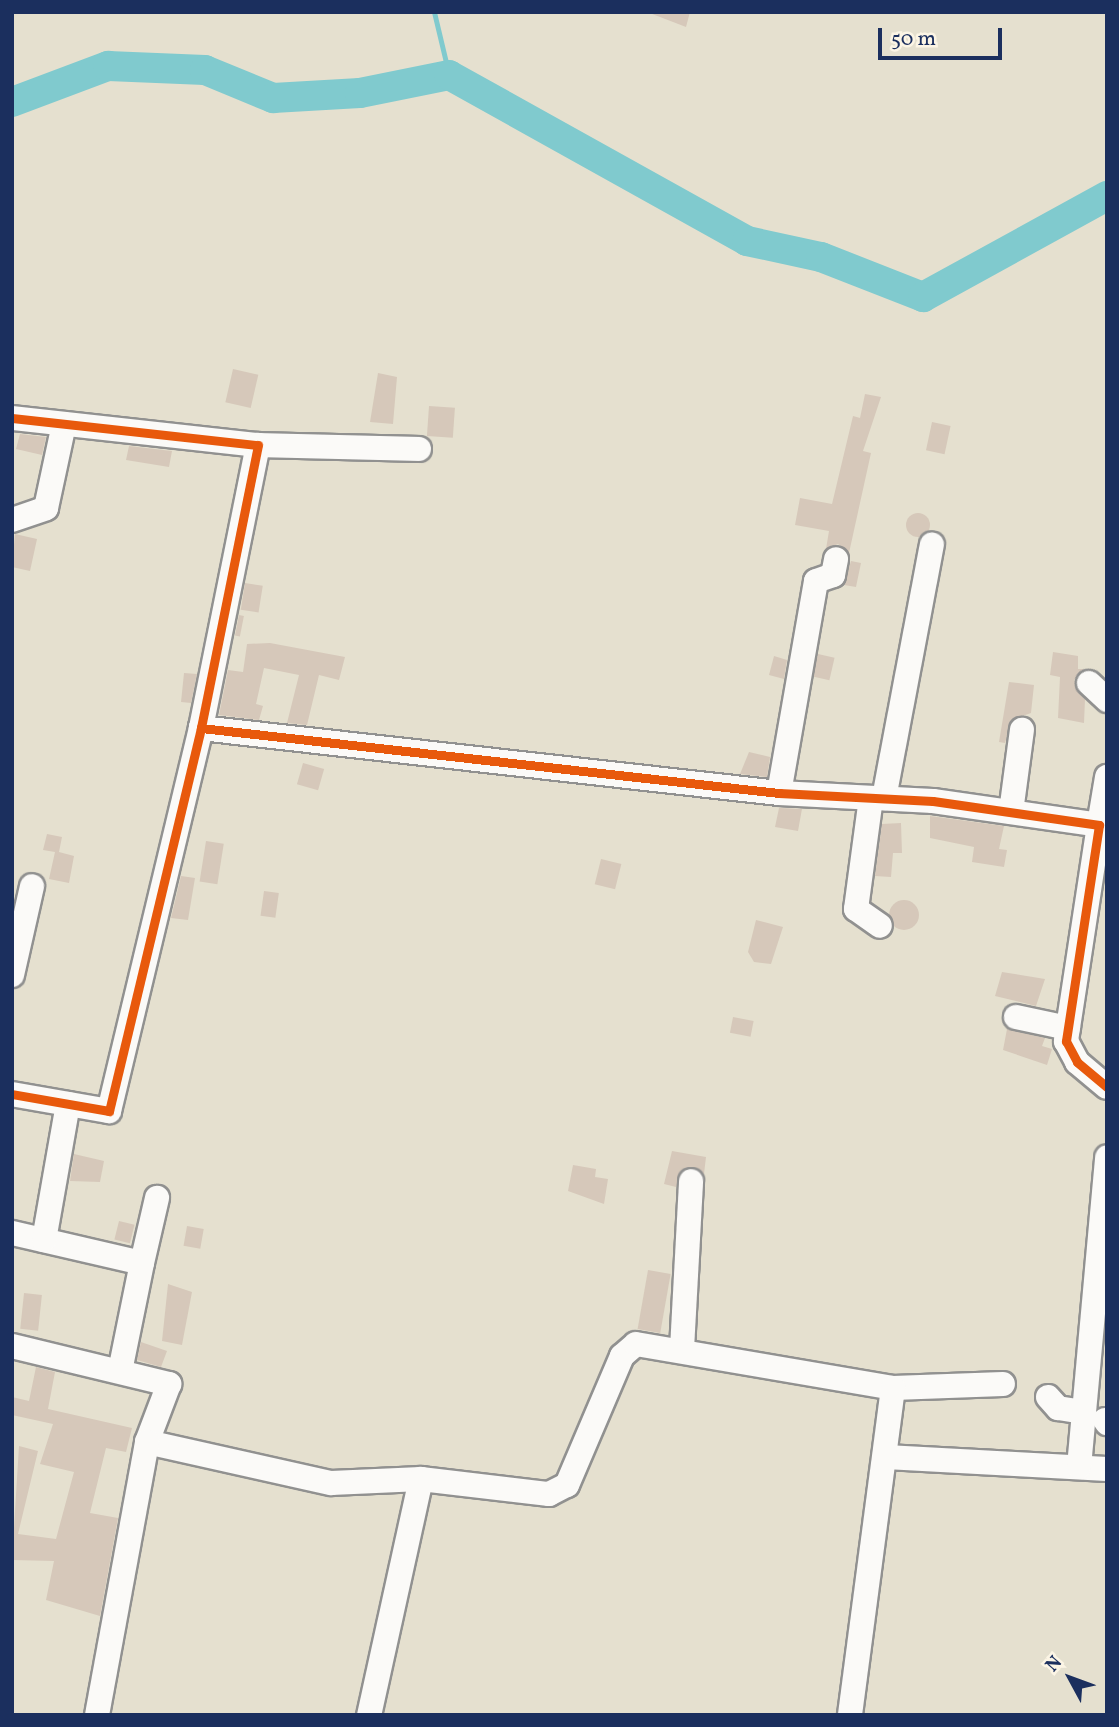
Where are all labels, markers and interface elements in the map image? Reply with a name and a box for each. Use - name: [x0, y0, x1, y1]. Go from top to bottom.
- scale bar: [881, 14, 1005, 58]
- text: 50 m: [891, 25, 936, 54]
- north arrow: [1035, 1643, 1105, 1713]
- text: N: [1040, 1650, 1068, 1678]

